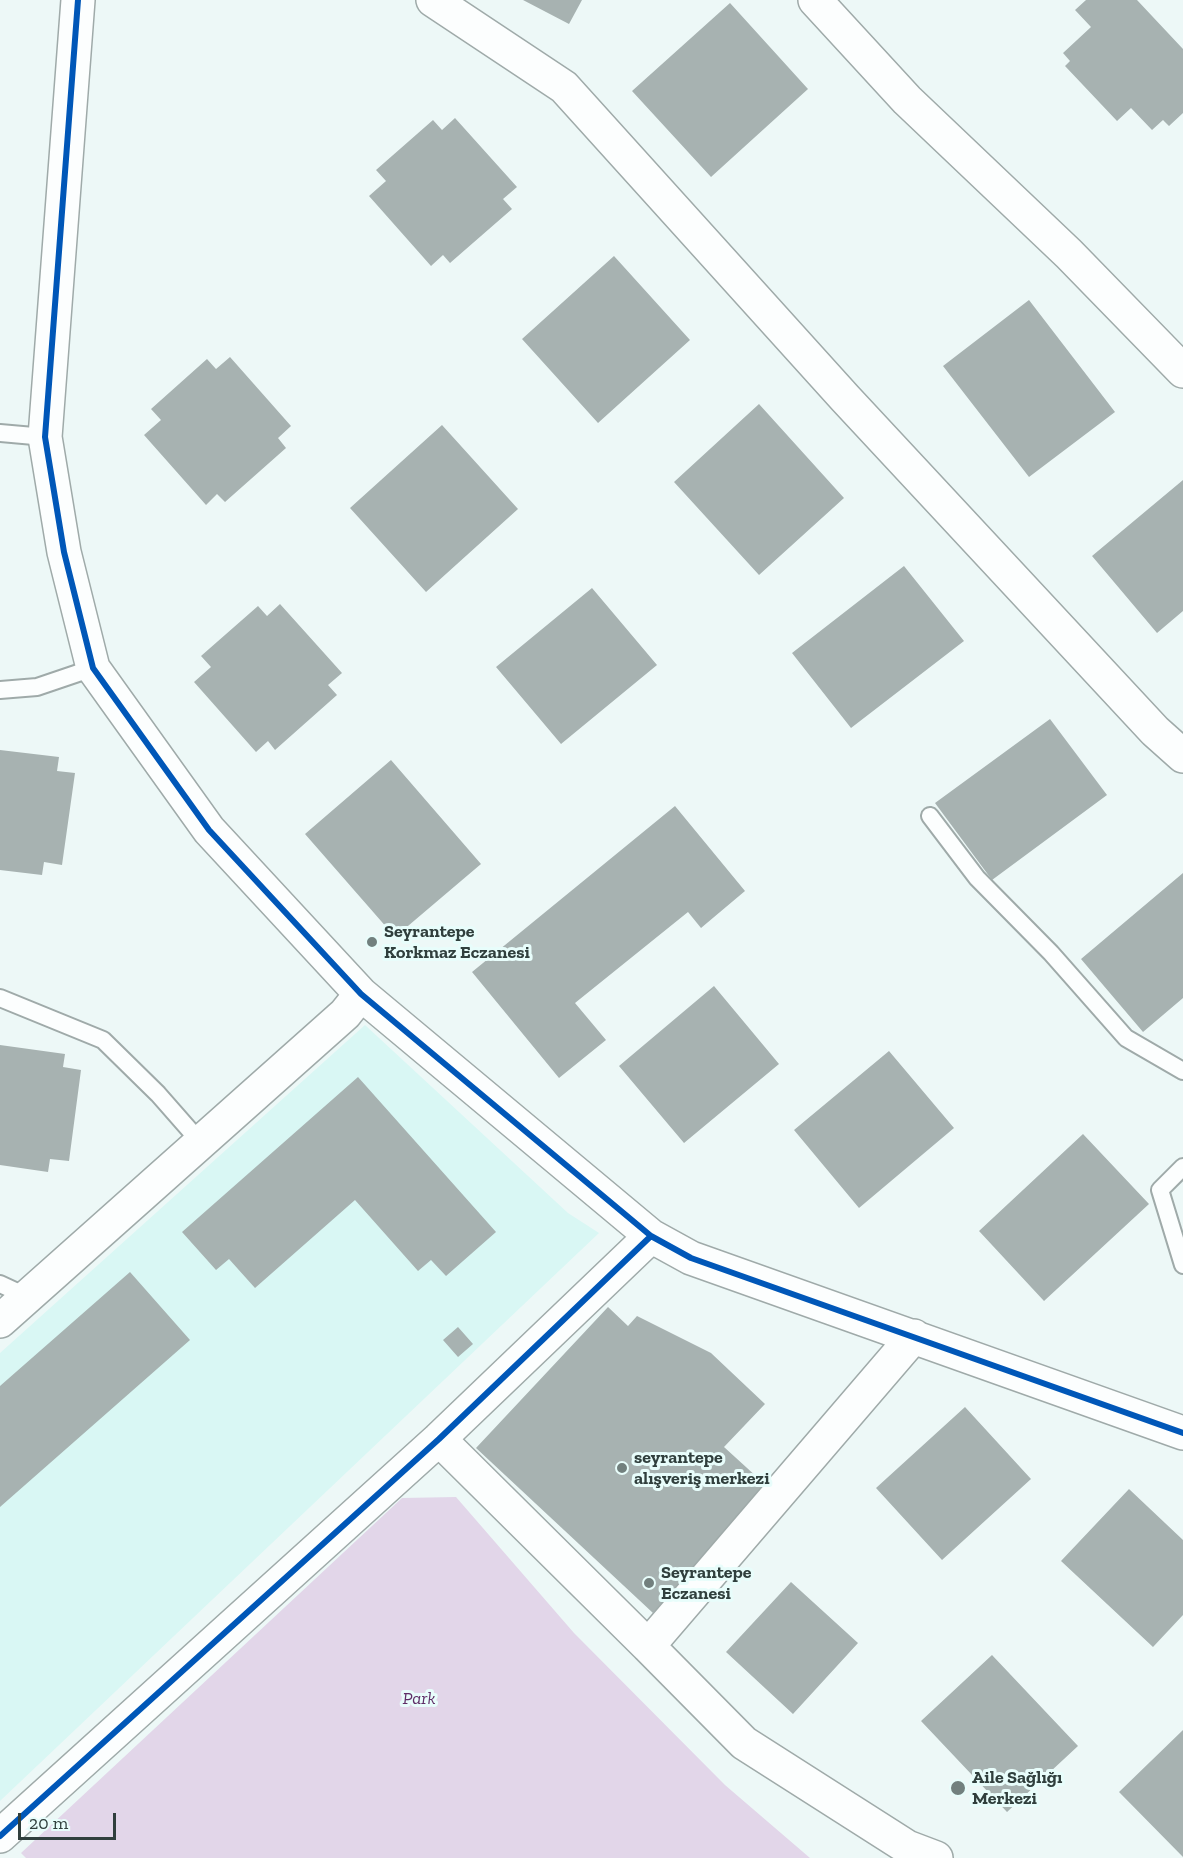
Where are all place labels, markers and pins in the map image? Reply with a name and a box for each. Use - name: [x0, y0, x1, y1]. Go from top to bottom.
- place label: Seyrantepe Korkmaz Eczanesi: [384, 921, 530, 964]
- marker: Seyrantepe Korkmaz Eczanesi: [365, 935, 379, 949]
- place label: seyrantepe alışveriş merkezi: [634, 1447, 770, 1490]
- marker: seyrantepe alışveriş merkezi: [615, 1461, 629, 1475]
- place label: Seyrantepe Eczanesi: [661, 1562, 752, 1604]
- marker: Seyrantepe Eczanesi: [642, 1576, 656, 1590]
- place label: Aile Sağlığı Merkezi: [972, 1767, 1062, 1810]
- marker: Aile Sağlığı Merkezi: [949, 1779, 967, 1797]

